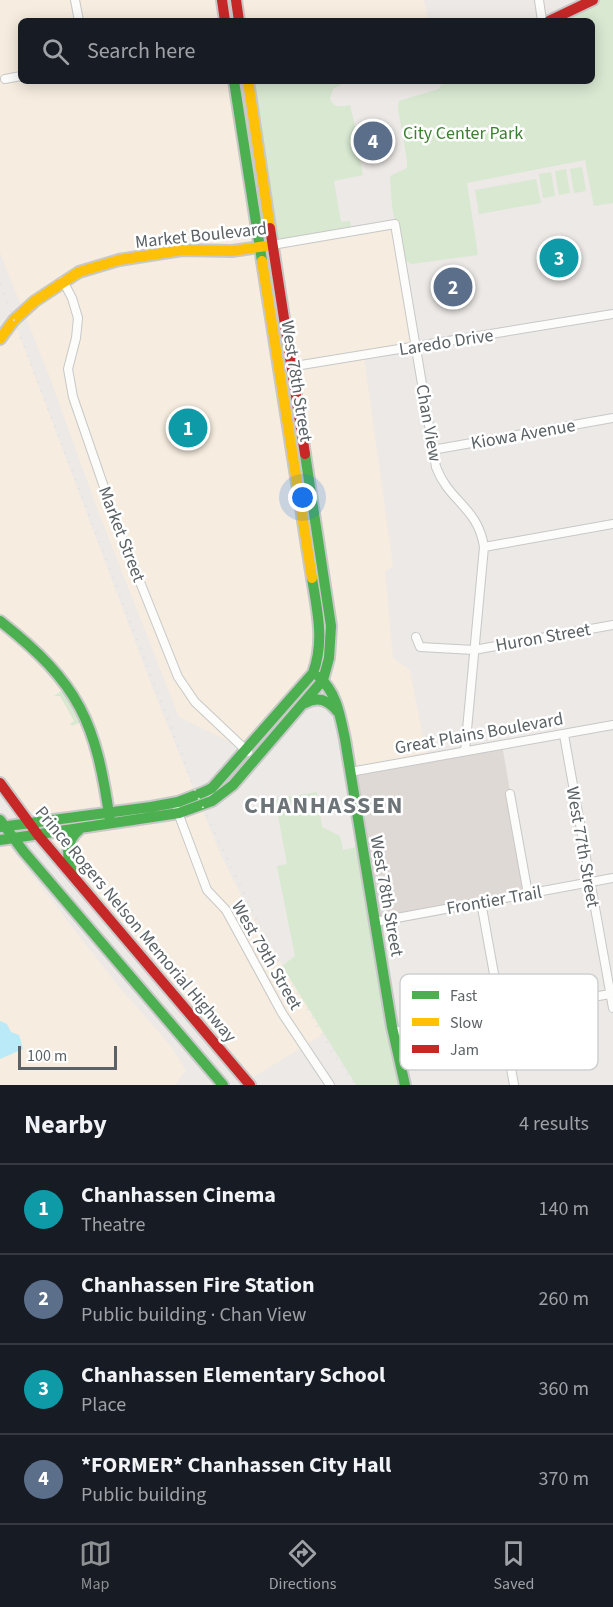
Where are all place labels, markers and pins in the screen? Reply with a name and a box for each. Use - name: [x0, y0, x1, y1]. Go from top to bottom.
- pin: 4: [354, 118, 392, 164]
- pin: 3: [540, 236, 578, 280]
- pin: 2: [434, 264, 472, 310]
- pin: 1: [168, 406, 207, 450]

